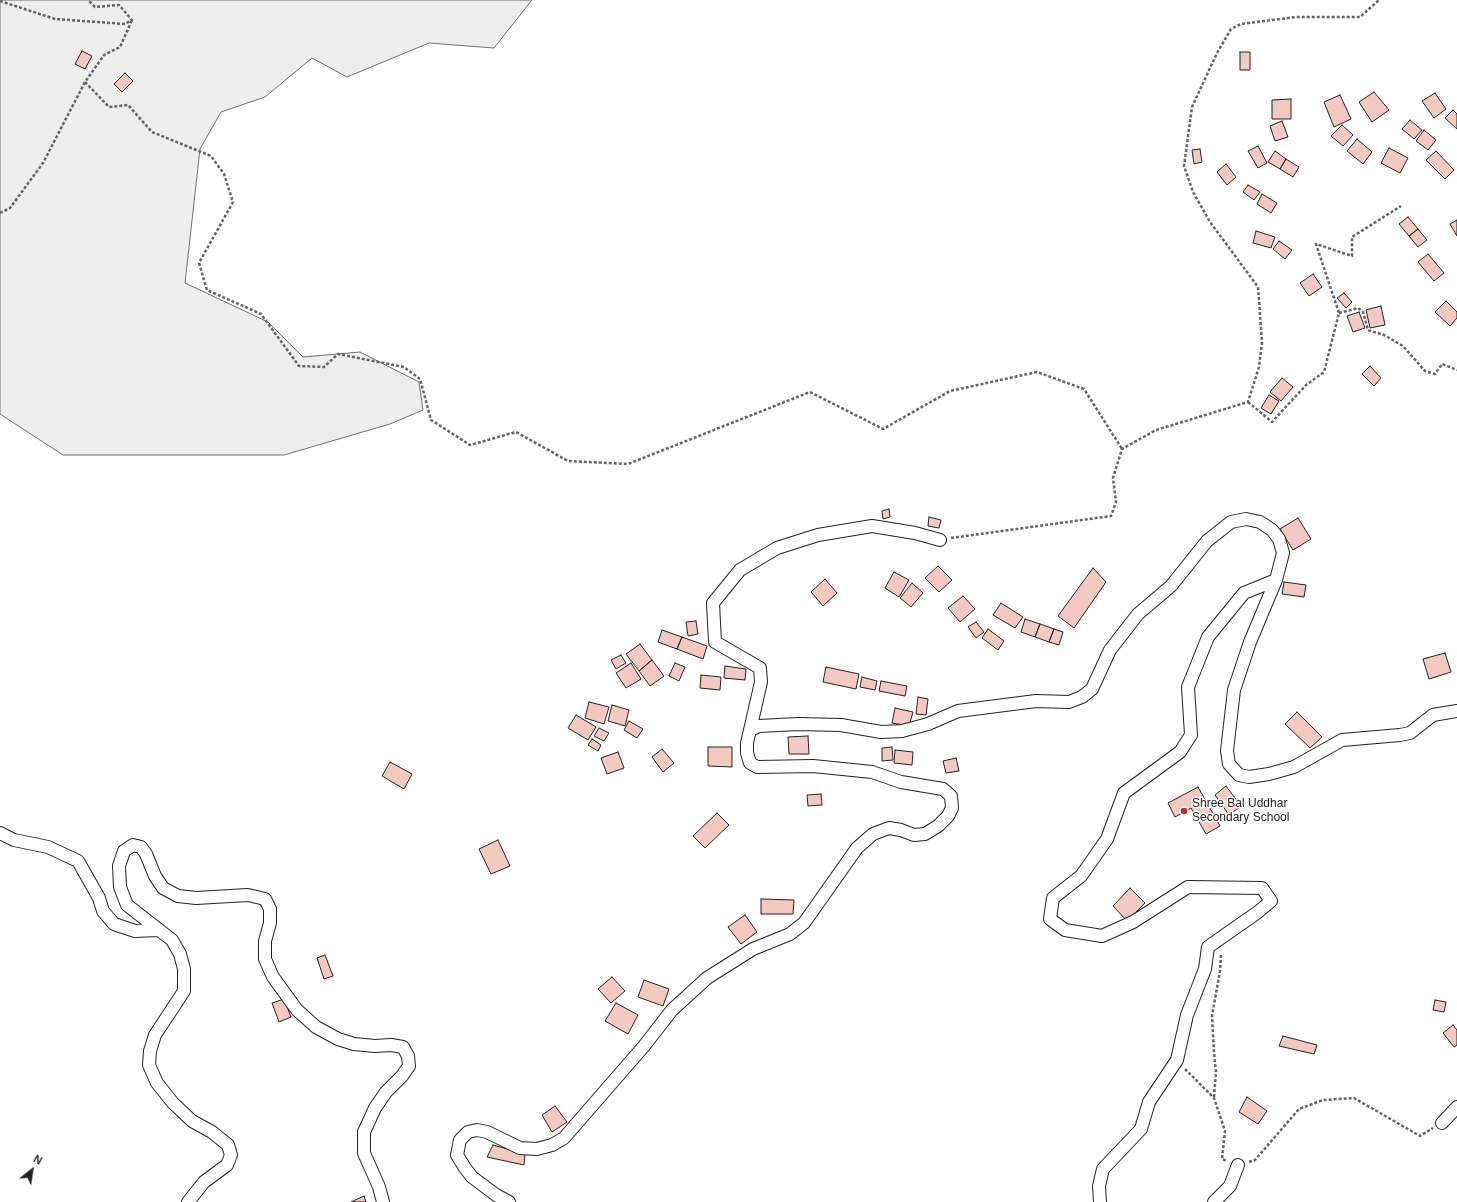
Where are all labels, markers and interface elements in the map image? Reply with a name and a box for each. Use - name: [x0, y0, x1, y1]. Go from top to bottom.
- place label: Shree Bal Uddhar Secondary School: [1192, 797, 1289, 825]
- marker: Shree Bal Uddhar Secondary School: [1179, 806, 1189, 816]
- north arrow: [12, 1150, 52, 1190]
- text: N: [32, 1152, 44, 1167]

